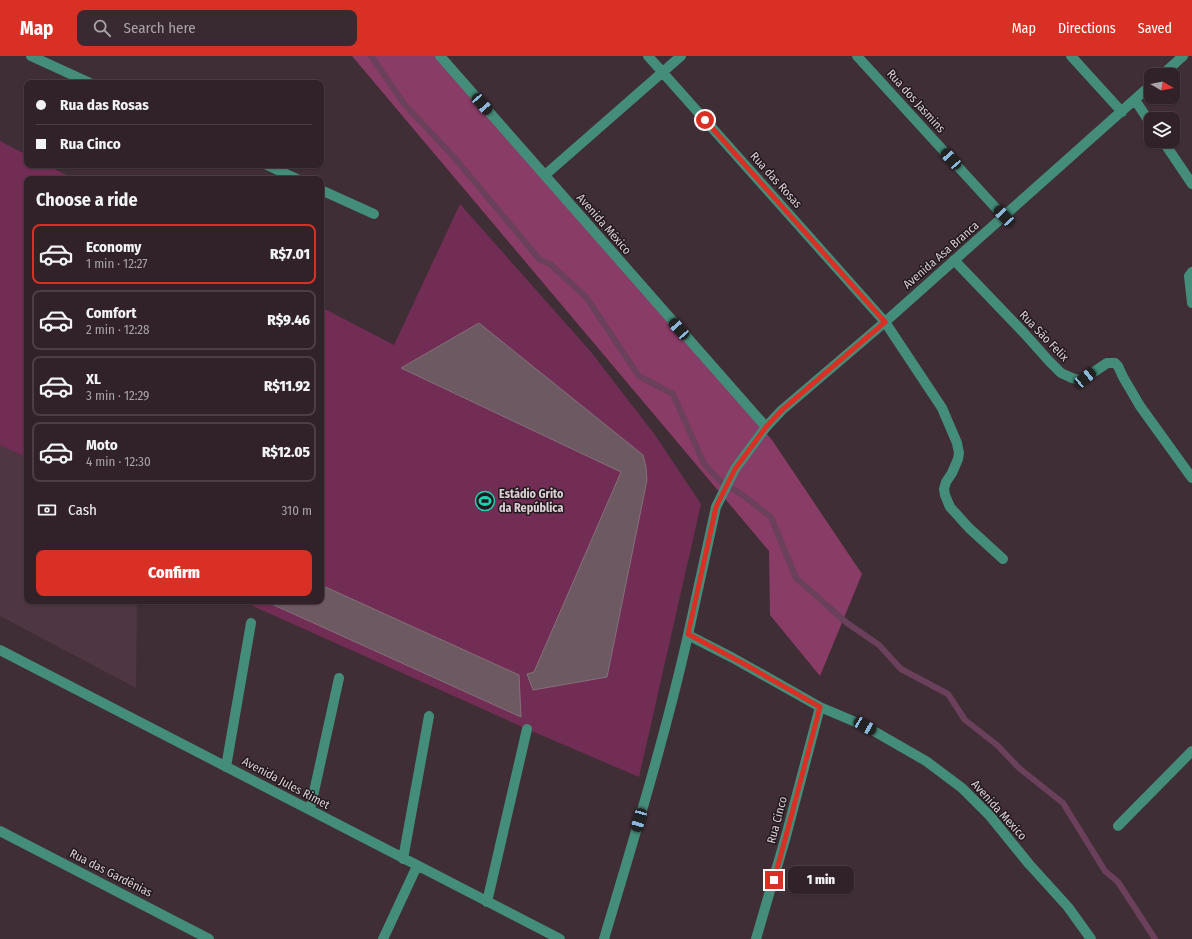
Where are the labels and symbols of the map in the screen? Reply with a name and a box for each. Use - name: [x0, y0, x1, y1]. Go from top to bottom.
- street label: Rua dos Jasmins: [884, 67, 948, 135]
- north arrow: [1144, 68, 1180, 104]
- car: [470, 91, 494, 117]
- route start: [696, 111, 714, 129]
- car: [939, 146, 963, 172]
- street label: Rua das Rosas: [747, 149, 805, 211]
- street label: Avenida México: [574, 191, 634, 257]
- car: [991, 203, 1017, 229]
- street label: Avenida Asa Branca: [900, 218, 982, 292]
- street label: Rua São Felix: [1016, 308, 1072, 365]
- car: [667, 316, 691, 342]
- car: [1072, 366, 1098, 390]
- place label: Estádio Grito da República: [499, 487, 564, 515]
- sports icon: Estádio Grito da República: [474, 490, 496, 512]
- car: [852, 715, 878, 737]
- street label: Avenida Jules Rimet: [240, 754, 332, 812]
- street label: Avenida Mexico: [968, 777, 1030, 843]
- street label: Rua Cinco: [764, 795, 790, 845]
- car: [630, 807, 648, 833]
- street label: Rua das Gardênias: [67, 846, 155, 900]
- callout: 1 min: [788, 866, 854, 894]
- route end: [765, 871, 783, 889]

